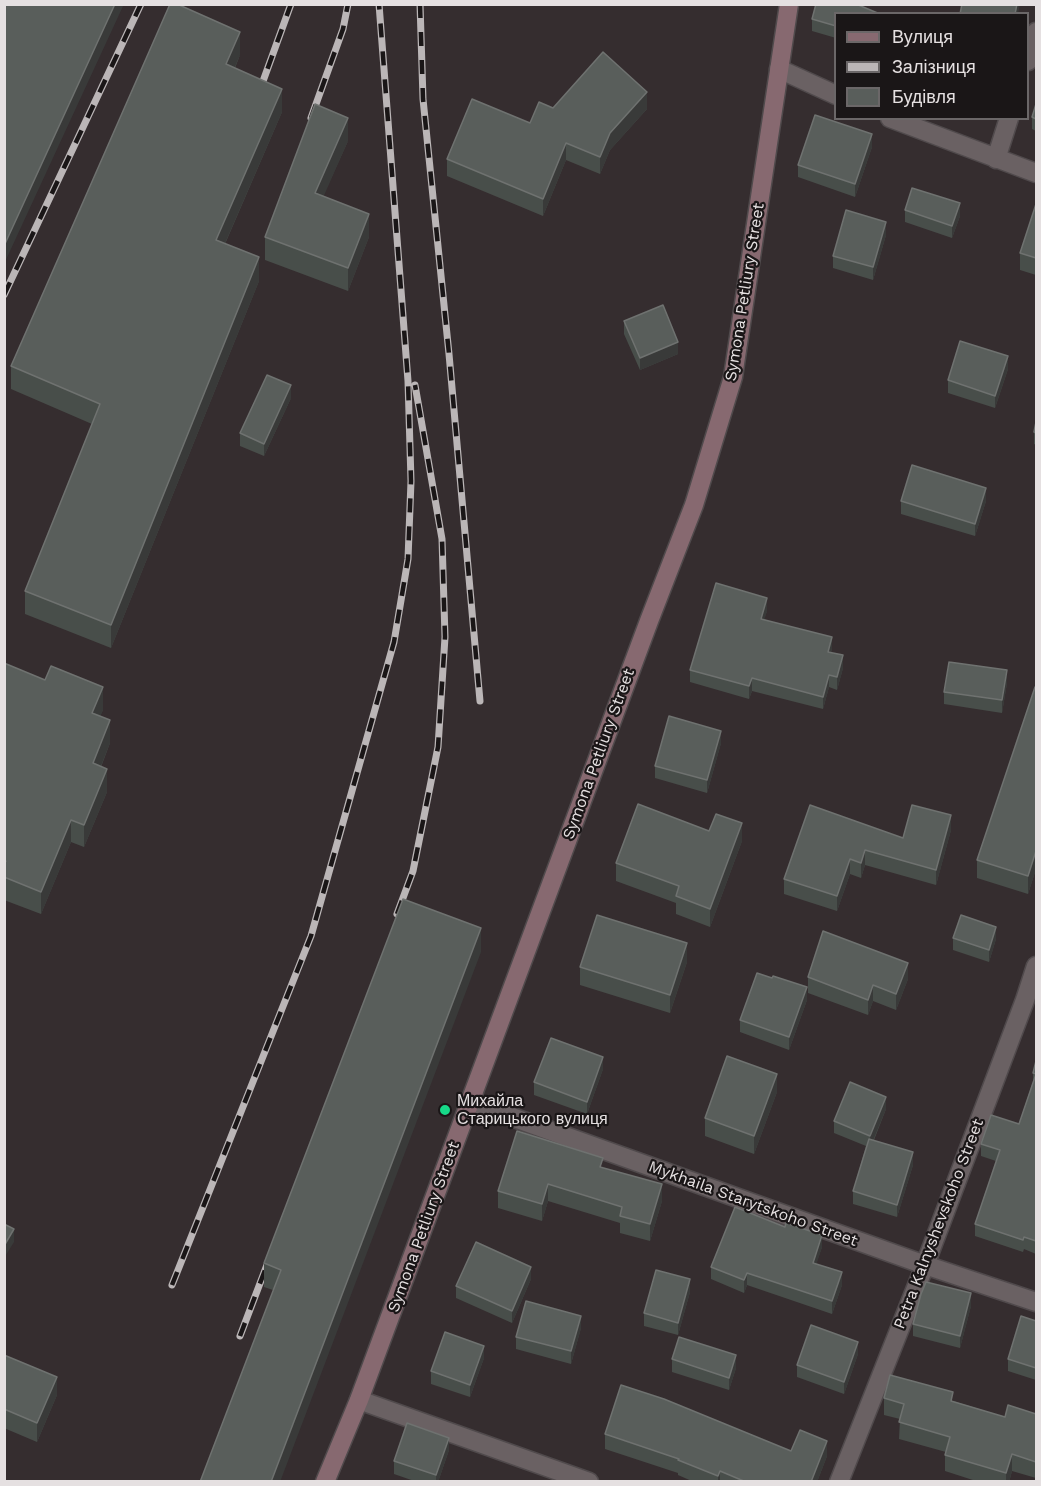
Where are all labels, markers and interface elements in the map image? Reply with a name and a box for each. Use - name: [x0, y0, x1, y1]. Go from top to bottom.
- legend: [834, 12, 1029, 120]
- text: Вулиця: [892, 26, 953, 47]
- text: Залізниця: [892, 56, 976, 77]
- text: Будівля: [892, 86, 956, 107]
- street label: Symona Petliury Street: [721, 202, 769, 382]
- street label: Symona Petliury Street: [559, 666, 639, 842]
- place label: Михайла Старицького вулиця: [457, 1091, 608, 1129]
- marker: Михайла Старицького вулиця: [438, 1103, 452, 1117]
- street label: Petra Kalnyshevskoho Street: [890, 1116, 988, 1332]
- street label: Symona Petliury Street: [384, 1139, 464, 1315]
- street label: Mykhaila Starytskoho Street: [646, 1157, 860, 1251]

